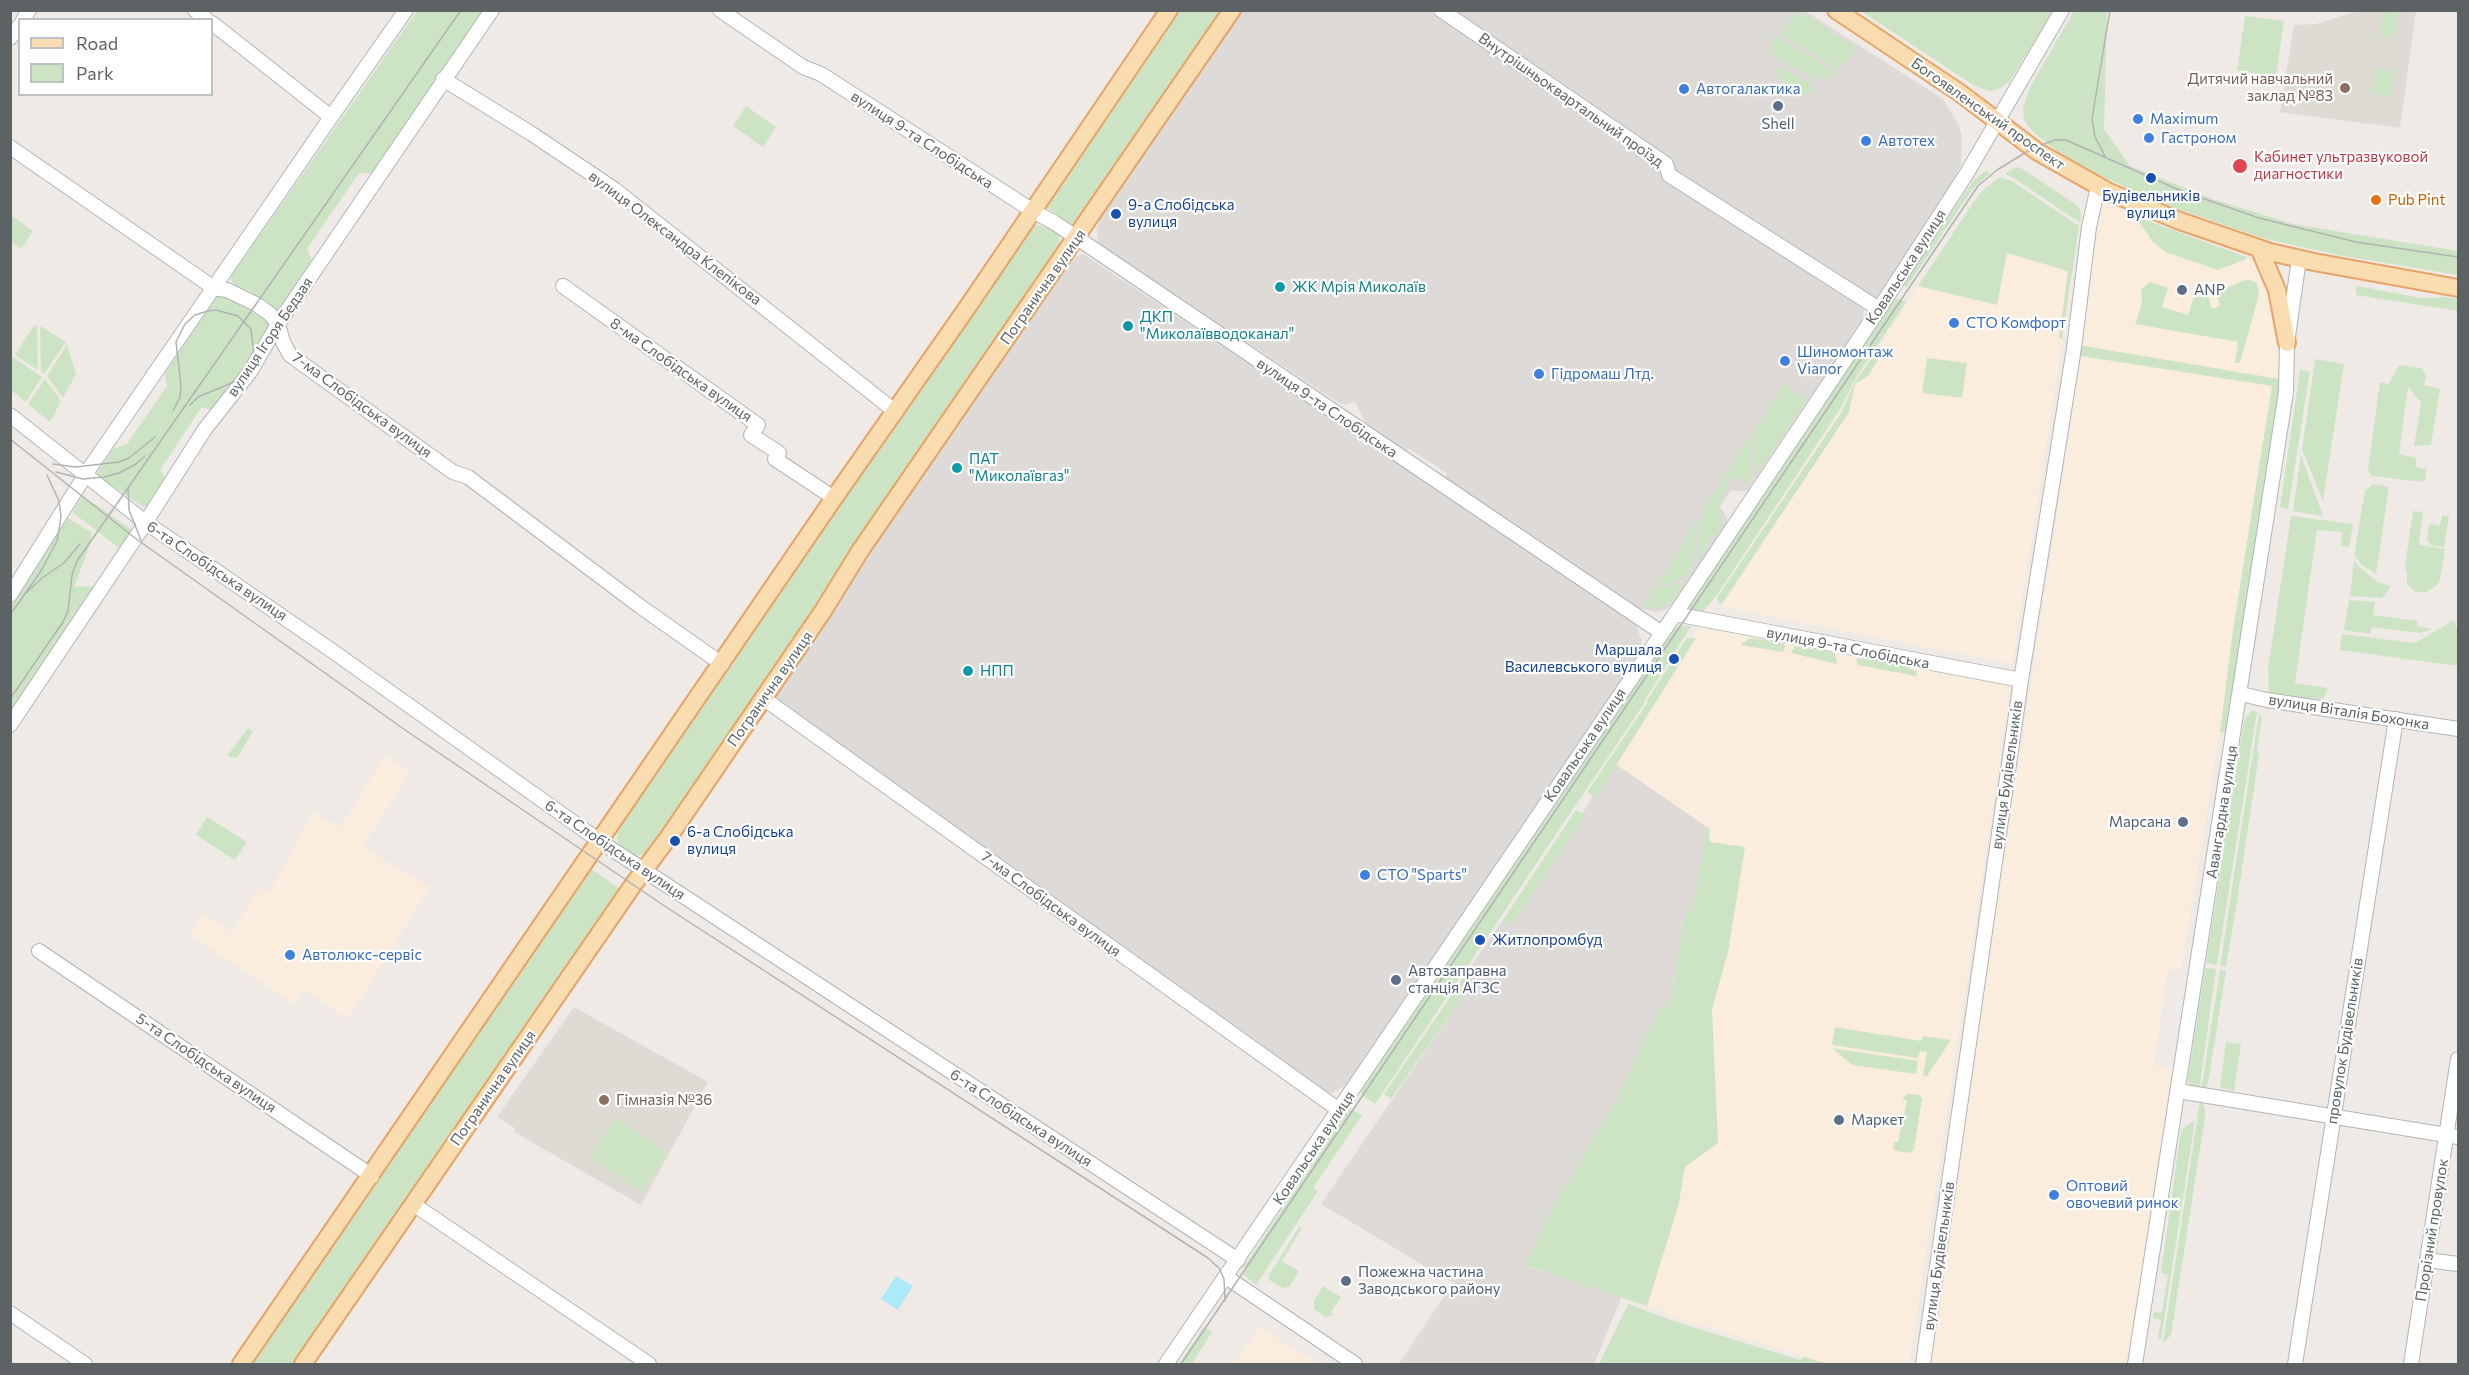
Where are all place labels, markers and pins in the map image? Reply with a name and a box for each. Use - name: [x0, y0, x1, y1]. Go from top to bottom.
- place label: Дитячий навчальний заклад №83: [2188, 70, 2333, 105]
- place label: Автогалактика: [1696, 80, 1801, 98]
- marker: Дитячий навчальний заклад №83: [2338, 81, 2352, 95]
- marker: Автогалактика: [1677, 82, 1691, 96]
- marker: Shell: [1771, 99, 1785, 113]
- place label: Maximum: [2150, 110, 2218, 128]
- marker: Maximum: [2131, 112, 2145, 126]
- place label: Shell: [1762, 115, 1794, 133]
- place label: Гастроном: [2161, 129, 2236, 147]
- marker: Гастроном: [2142, 131, 2156, 145]
- place label: Автотех: [1878, 132, 1935, 150]
- marker: Автотех: [1859, 134, 1873, 148]
- place label: Кабинет ультразвуковой диагностики: [2254, 148, 2428, 183]
- marker: Кабинет ультразвуковой диагностики: [2231, 157, 2249, 175]
- marker: Будівельників вулиця: [2144, 171, 2158, 185]
- place label: Будівельників вулиця: [2102, 187, 2200, 222]
- place label: Pub Pint: [2388, 191, 2446, 209]
- marker: Pub Pint: [2369, 193, 2383, 207]
- place label: 9-а Слобідська вулиця: [1128, 196, 1235, 231]
- marker: 9-а Слобідська вулиця: [1109, 207, 1123, 221]
- place label: ЖК Мрія Миколаїв: [1292, 278, 1426, 296]
- marker: ЖК Мрія Миколаїв: [1273, 280, 1287, 294]
- place label: ANP: [2194, 281, 2225, 299]
- marker: ANP: [2175, 283, 2189, 297]
- place label: ДКП "Миколаївводоканал": [1140, 308, 1294, 343]
- place label: СТО Комфорт: [1966, 314, 2066, 332]
- marker: СТО Комфорт: [1947, 316, 1961, 330]
- marker: ДКП "Миколаївводоканал": [1121, 319, 1135, 333]
- place label: Шиномонтаж Vianor: [1797, 343, 1894, 378]
- marker: Шиномонтаж Vianor: [1778, 354, 1792, 368]
- place label: Гідромаш Лтд.: [1551, 365, 1654, 383]
- marker: Гідромаш Лтд.: [1532, 367, 1546, 381]
- place label: ПАТ "Миколаївгаз": [969, 450, 1070, 485]
- marker: ПАТ "Миколаївгаз": [950, 461, 964, 475]
- place label: Маршала Василевського вулиця: [1505, 641, 1662, 676]
- marker: Маршала Василевського вулиця: [1667, 652, 1681, 666]
- place label: НПП: [980, 662, 1014, 680]
- marker: НПП: [961, 664, 975, 678]
- place label: Марсана: [2109, 813, 2171, 831]
- marker: Марсана: [2176, 815, 2190, 829]
- place label: 6-а Слобідська вулиця: [687, 823, 794, 858]
- marker: 6-а Слобідська вулиця: [668, 834, 682, 848]
- place label: СТО "Sparts": [1377, 866, 1467, 884]
- marker: СТО "Sparts": [1358, 868, 1372, 882]
- place label: Житлопромбуд: [1492, 931, 1602, 949]
- marker: Житлопромбуд: [1473, 933, 1487, 947]
- place label: Автолюкс-сервіс: [302, 946, 422, 964]
- marker: Автолюкс-сервіс: [283, 948, 297, 962]
- place label: Автозаправна станція АГЗС: [1408, 962, 1507, 997]
- marker: Автозаправна станція АГЗС: [1389, 973, 1403, 987]
- place label: Гімназія №36: [616, 1091, 712, 1109]
- marker: Гімназія №36: [597, 1093, 611, 1107]
- place label: Маркет: [1851, 1111, 1904, 1129]
- marker: Маркет: [1832, 1113, 1846, 1127]
- place label: Оптовий овочевий ринок: [2066, 1177, 2179, 1212]
- marker: Оптовий овочевий ринок: [2047, 1188, 2061, 1202]
- place label: Пожежна частина Заводського району: [1358, 1263, 1500, 1298]
- marker: Пожежна частина Заводського району: [1339, 1274, 1353, 1288]

